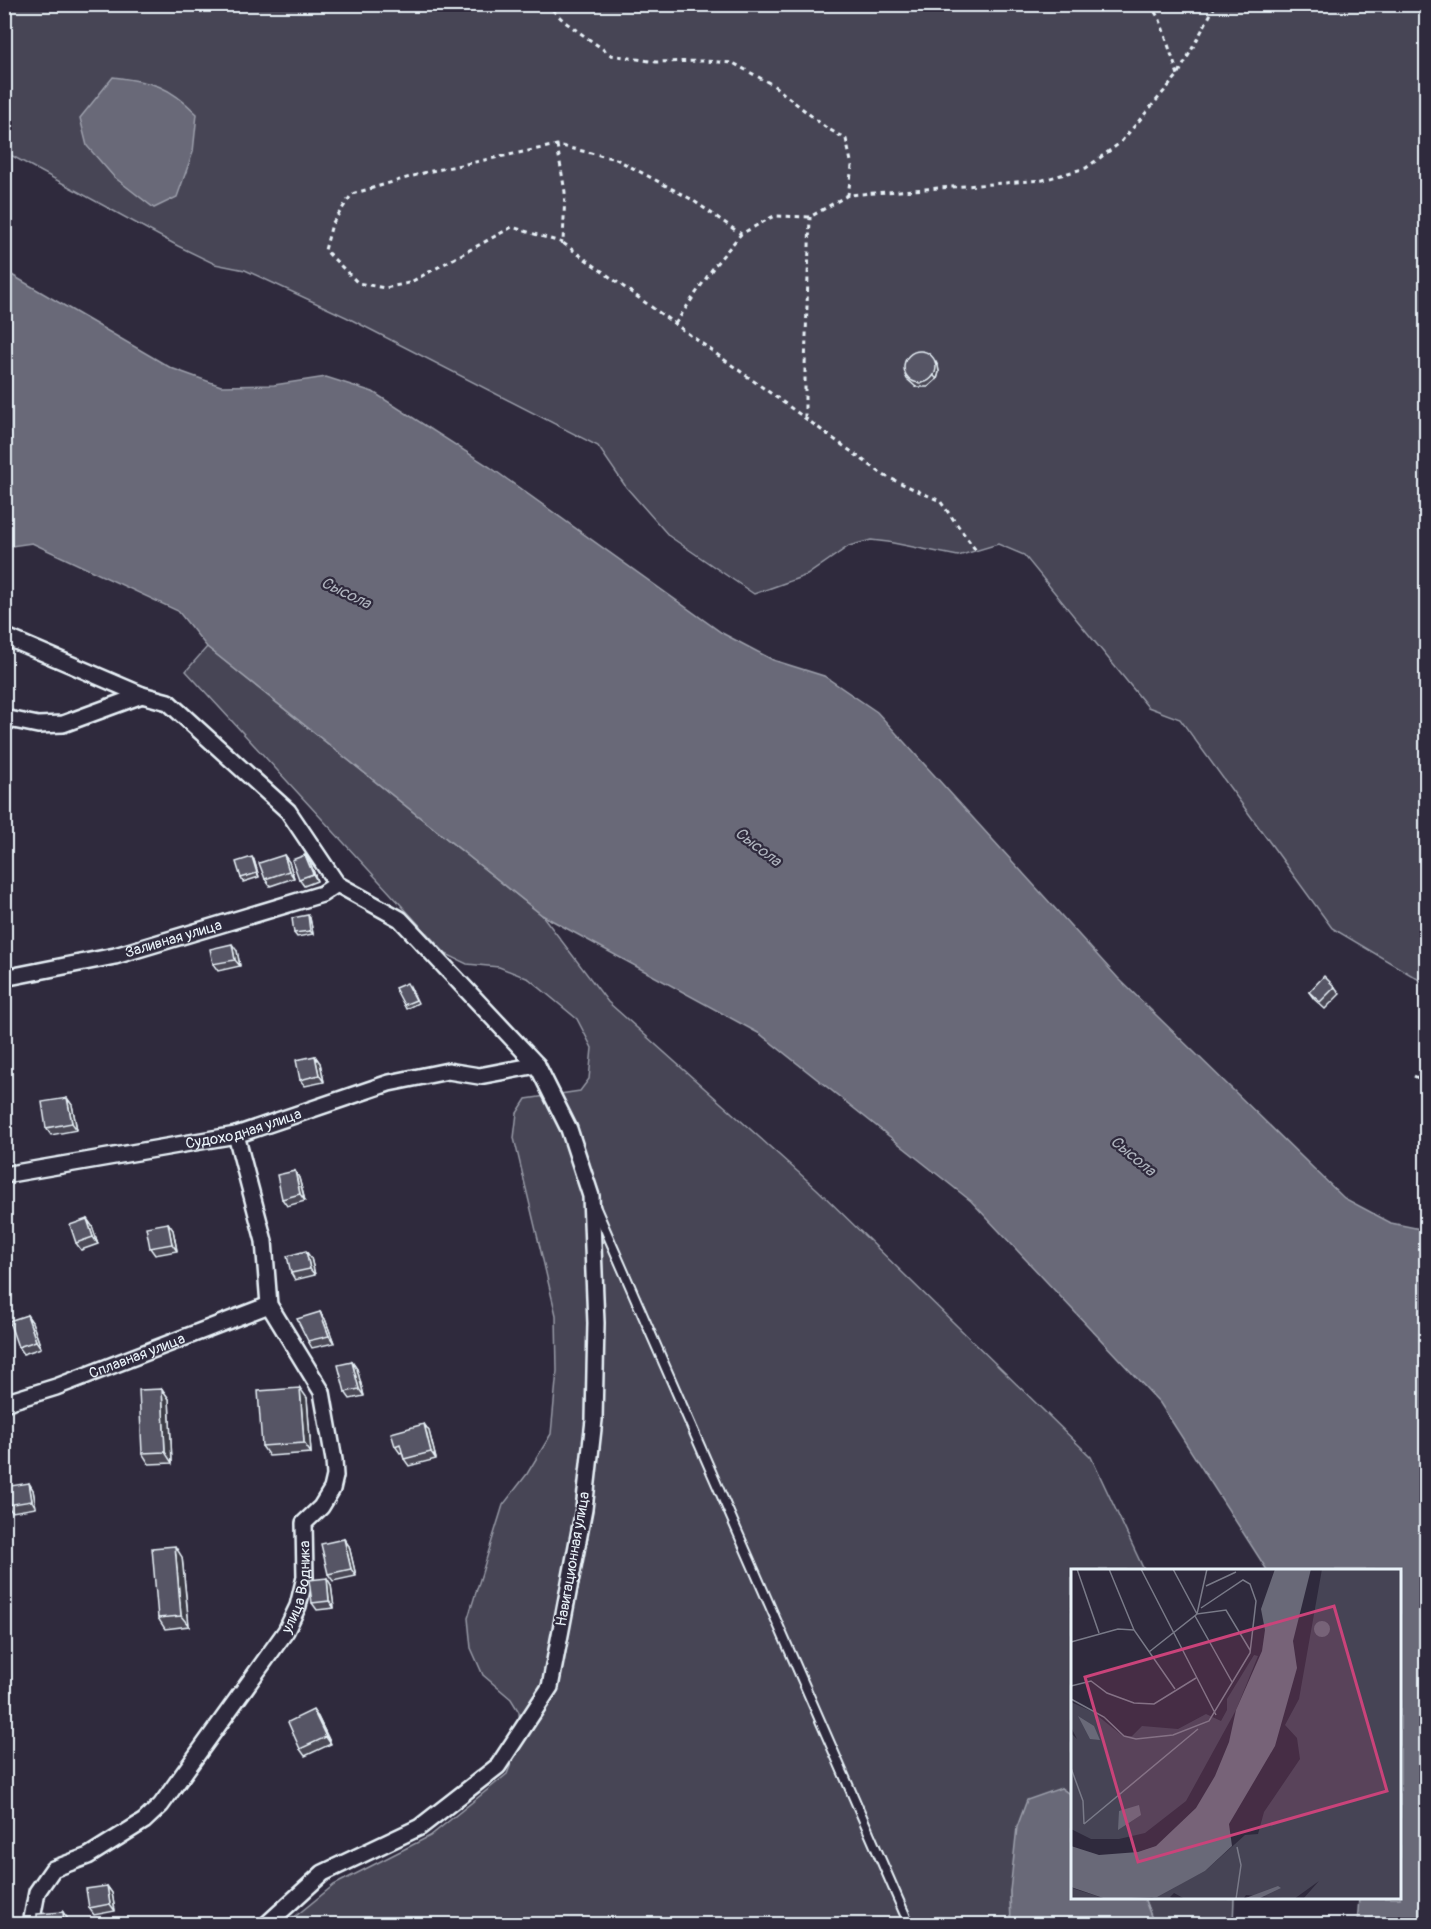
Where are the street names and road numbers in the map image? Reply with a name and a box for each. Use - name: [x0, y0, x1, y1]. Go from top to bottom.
- street label: Заливная улица: [123, 915, 224, 962]
- street label: Судоходная улица: [184, 1104, 304, 1153]
- street label: Сплавная улица: [86, 1329, 188, 1383]
- street label: Навигационная улица: [552, 1490, 594, 1628]
- street label: улица Водника: [277, 1540, 315, 1637]

